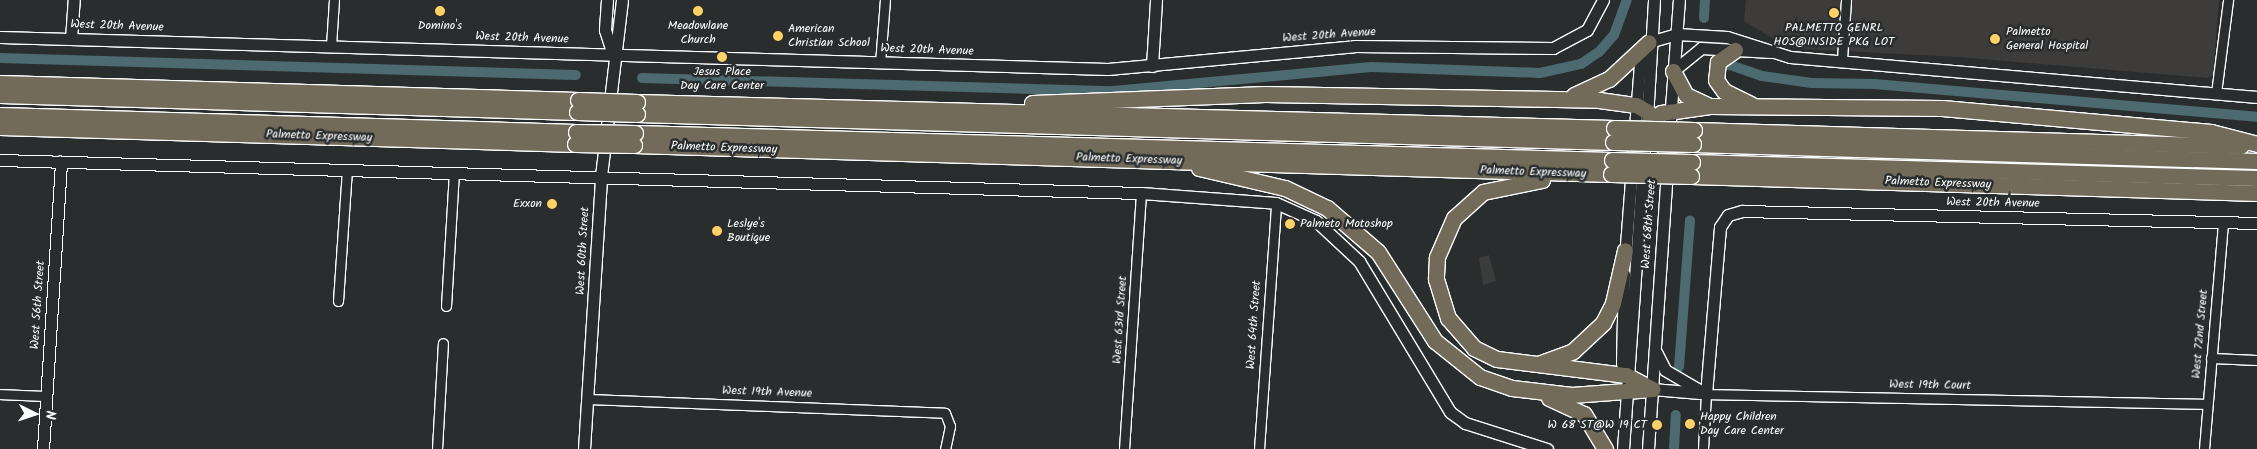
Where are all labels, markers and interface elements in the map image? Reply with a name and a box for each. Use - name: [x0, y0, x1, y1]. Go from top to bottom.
- marker: Domino's: [434, 5, 446, 17]
- marker: Meadowlane Church: [692, 5, 704, 17]
- marker: PALMETTO GENRL HOS@INSIDE PKG LOT: [1828, 7, 1840, 19]
- street label: West 20th Avenue: [70, 17, 164, 35]
- place label: Domino's: [418, 19, 462, 33]
- place label: Meadowlane Church: [668, 19, 728, 47]
- place label: PALMETTO GENRL HOS@INSIDE PKG LOT: [1774, 21, 1894, 49]
- place label: American Christian School: [788, 22, 870, 50]
- street label: West 20th Avenue: [1282, 25, 1376, 45]
- place label: Palmetto General Hospital: [2006, 25, 2088, 53]
- street label: West 20th Avenue: [475, 29, 569, 47]
- marker: American Christian School: [772, 30, 784, 42]
- marker: Palmetto General Hospital: [1988, 32, 2002, 46]
- street label: West 20th Avenue: [880, 41, 974, 59]
- marker: Jesus Place Day Care Center: [716, 51, 728, 63]
- place label: Jesus Place Day Care Center: [680, 65, 764, 93]
- street label: Palmetto Expressway: [266, 127, 372, 145]
- street label: Palmetto Expressway: [671, 139, 777, 157]
- street label: Palmetto Expressway: [1076, 150, 1182, 168]
- street label: Palmetto Expressway: [1480, 163, 1586, 181]
- street label: Palmetto Expressway: [1885, 174, 1991, 192]
- street label: West 68th Street: [1639, 179, 1659, 269]
- street label: West 20th Avenue: [1946, 195, 2040, 211]
- place label: Exxon: [513, 197, 542, 211]
- marker: Exxon: [546, 198, 558, 210]
- street label: West 60th Street: [573, 207, 593, 295]
- place label: Leslye's Boutique: [727, 217, 770, 245]
- place label: Palmeto Motoshop: [1300, 217, 1393, 231]
- marker: Palmeto Motoshop: [1284, 218, 1296, 230]
- marker: Leslye's Boutique: [711, 225, 723, 237]
- street label: West 56th Street: [28, 260, 48, 350]
- street label: West 63rd Street: [1110, 276, 1130, 364]
- street label: West 64th Street: [1244, 280, 1264, 370]
- street label: West 72nd Street: [2189, 289, 2211, 379]
- street label: West 19th Court: [1889, 377, 1971, 393]
- street label: West 19th Avenue: [722, 383, 812, 401]
- north arrow: [10, 389, 60, 439]
- text: N: [39, 410, 61, 420]
- place label: Happy Children Day Care Center: [1700, 410, 1784, 438]
- place label: W 68 ST@W 19 CT: [1547, 418, 1647, 432]
- marker: Happy Children Day Care Center: [1684, 418, 1696, 430]
- marker: W 68 ST@W 19 CT: [1651, 419, 1663, 431]

